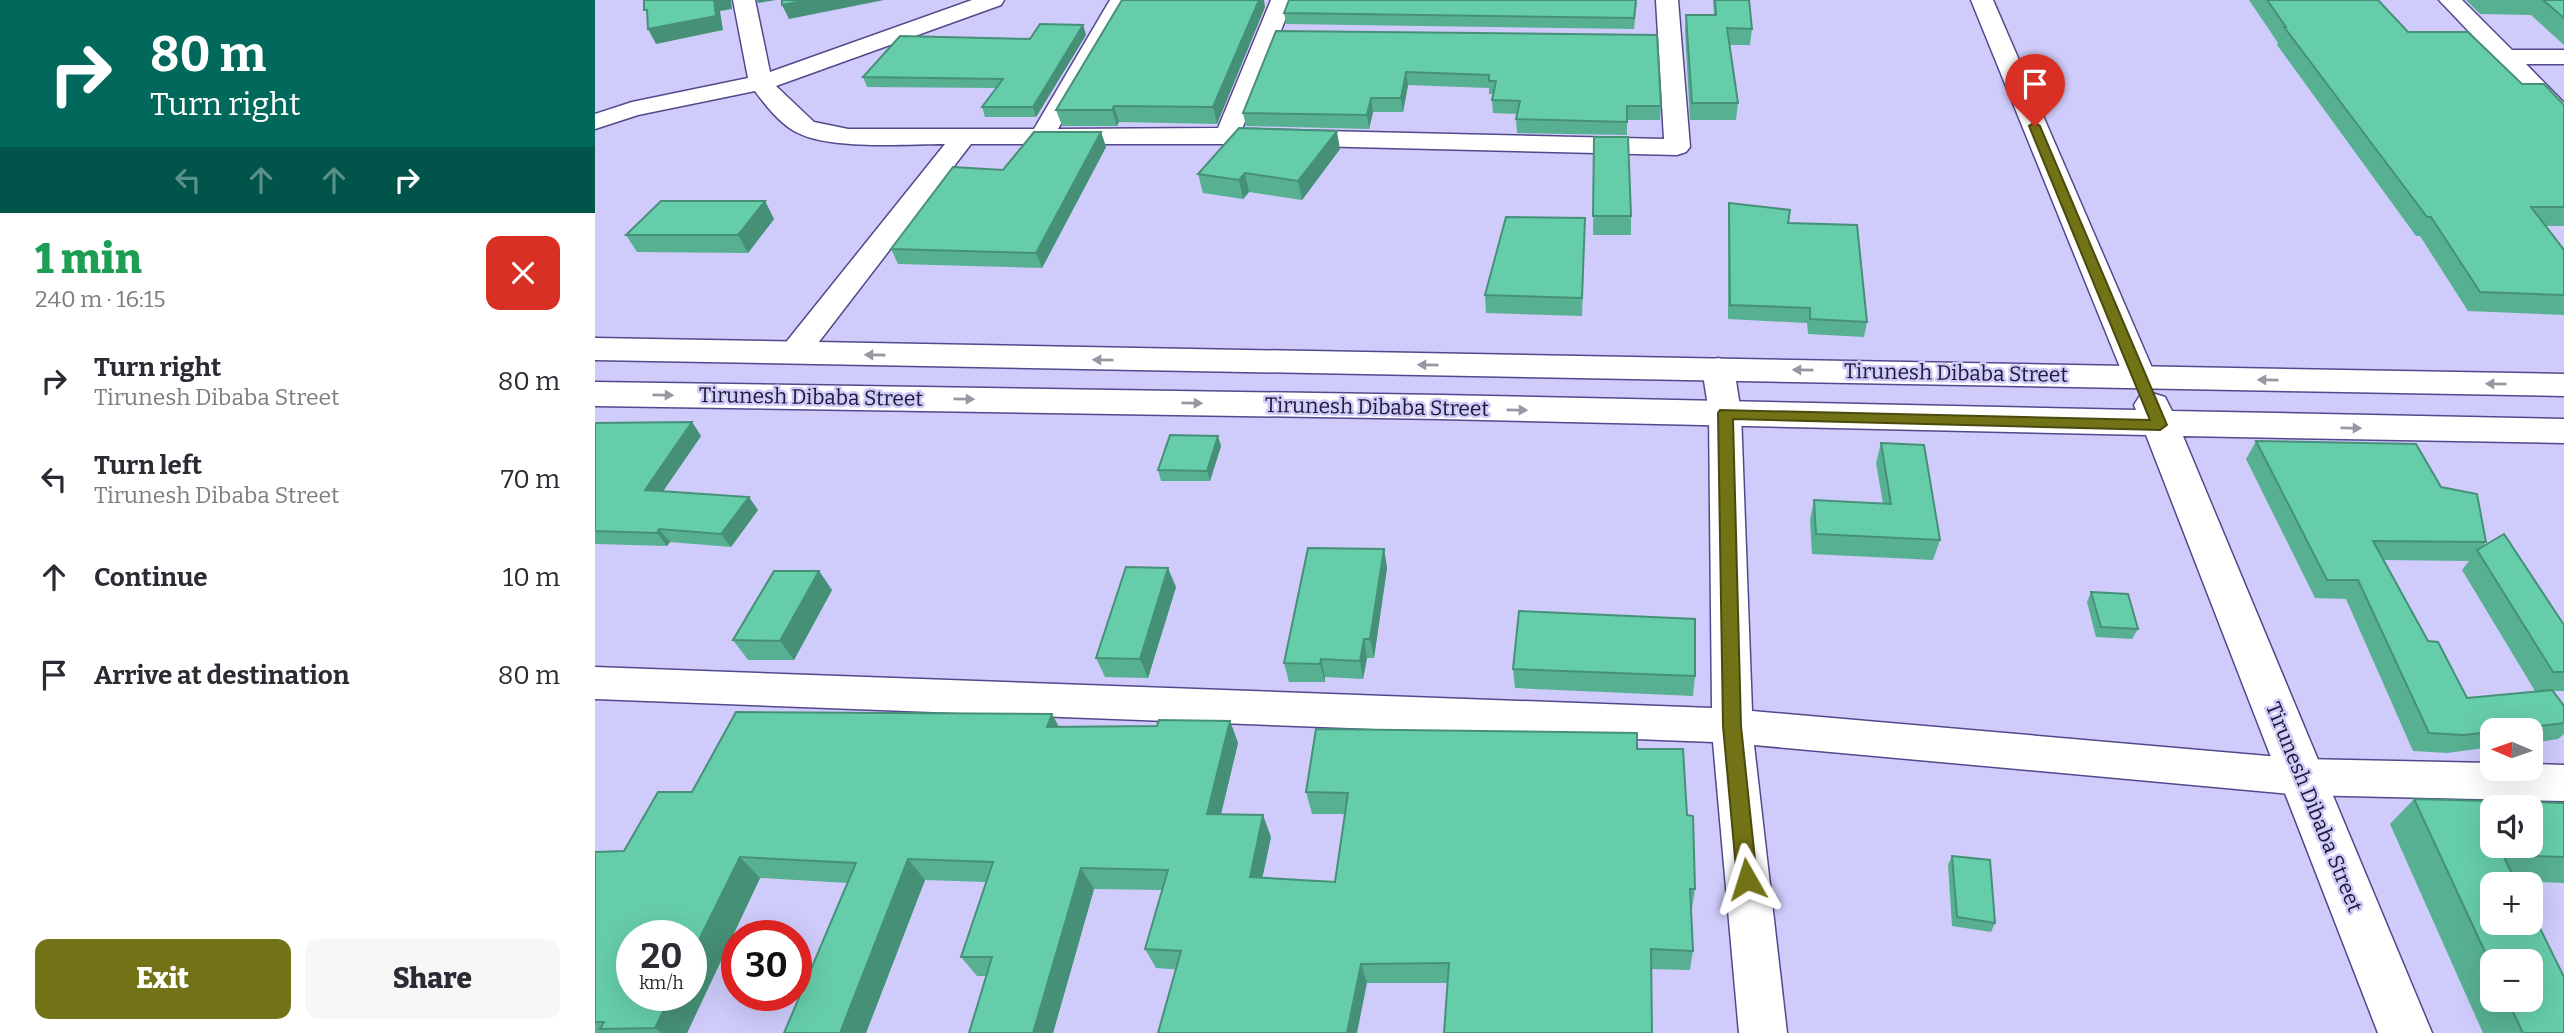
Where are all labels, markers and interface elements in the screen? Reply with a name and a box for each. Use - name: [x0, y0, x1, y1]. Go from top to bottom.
- text: 80 m: [150, 25, 266, 84]
- icon: right: [35, 28, 126, 119]
- pin: [2005, 54, 2065, 126]
- icon: arrive: [2016, 65, 2054, 103]
- text: Turn right: [150, 85, 301, 123]
- icon: left: [169, 161, 207, 199]
- icon: ahead: [242, 161, 280, 199]
- icon: ahead: [315, 161, 353, 199]
- icon: right: [388, 161, 426, 199]
- text: 1 min: [35, 234, 142, 284]
- button: close: [486, 236, 560, 310]
- text: 240 m · 16:15: [35, 285, 166, 313]
- one-way arrow: [864, 349, 886, 361]
- text: Turn right: [94, 352, 221, 383]
- one-way arrow: [1092, 354, 1114, 366]
- street label: Tirunesh Dibaba Street: [1844, 358, 2069, 388]
- one-way arrow: [1417, 359, 1439, 370]
- icon: right: [35, 362, 73, 400]
- one-way arrow: [1791, 364, 1813, 376]
- text: 80 m: [498, 366, 560, 397]
- one-way arrow: [2257, 374, 2279, 385]
- one-way arrow: [2485, 378, 2507, 390]
- street label: Tirunesh Dibaba Street: [699, 382, 924, 412]
- text: Tirunesh Dibaba Street: [94, 383, 339, 411]
- one-way arrow: [652, 389, 674, 401]
- street label: Tirunesh Dibaba Street: [1265, 392, 1490, 422]
- one-way arrow: [953, 393, 975, 405]
- one-way arrow: [1181, 397, 1203, 409]
- one-way arrow: [1506, 404, 1528, 415]
- one-way arrow: [2340, 422, 2362, 434]
- text: Turn left: [94, 450, 202, 481]
- icon: left: [35, 460, 73, 498]
- text: 70 m: [501, 464, 560, 495]
- text: Tirunesh Dibaba Street: [94, 481, 339, 509]
- icon: ahead: [35, 558, 73, 596]
- text: Continue: [94, 562, 208, 593]
- text: 10 m: [503, 562, 560, 593]
- icon: arrive: [35, 656, 73, 694]
- text: Arrive at destination: [94, 660, 349, 691]
- text: 80 m: [498, 660, 560, 691]
- street label: Tirunesh Dibaba Street: [2260, 698, 2368, 916]
- north arrow: [2480, 718, 2543, 780]
- map controls: [2480, 718, 2543, 1012]
- button: sound: [2480, 795, 2543, 858]
- position arrow: [1710, 842, 1784, 916]
- button: +: [2480, 872, 2543, 935]
- speed limit sign: 30: [721, 920, 812, 1011]
- text: 20: [641, 935, 682, 977]
- button: Exit: [35, 939, 291, 1019]
- button: Share: [305, 939, 560, 1019]
- button: −: [2480, 949, 2543, 1012]
- text: km/h: [639, 972, 684, 994]

